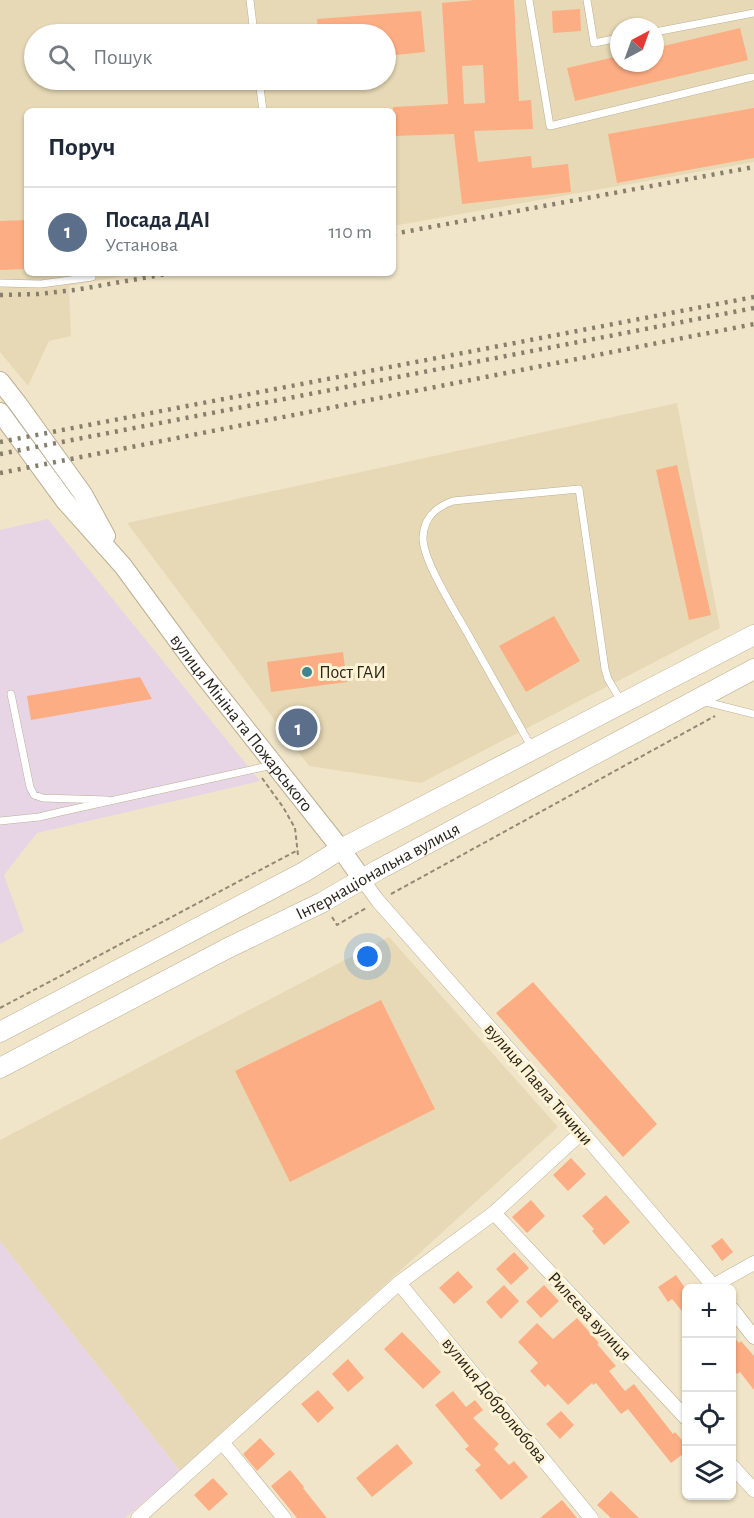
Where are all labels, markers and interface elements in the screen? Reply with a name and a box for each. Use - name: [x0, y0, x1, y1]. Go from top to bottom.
- north arrow: [610, 18, 664, 72]
- search box: [24, 24, 396, 90]
- icon: search: [45, 41, 78, 74]
- text: Пошук: [93, 46, 152, 68]
- text: Поруч: [48, 134, 115, 160]
- text: Посада ДАІ: [105, 209, 210, 231]
- text: 1: [64, 222, 71, 242]
- text: 110 m: [328, 222, 372, 242]
- text: Установа: [105, 235, 178, 255]
- street label: вулиця Мініна та Пожарського: [166, 631, 316, 815]
- place label: Пост ГАИ: [319, 664, 386, 682]
- marker: Пост ГАИ: [300, 665, 314, 679]
- pin: 1: [278, 706, 318, 750]
- street label: Інтернаціональна вулиця: [293, 820, 463, 924]
- your location: [353, 942, 382, 971]
- street label: вулиця Павла Тичини: [481, 1020, 596, 1149]
- street label: Рилєєва вулиця: [544, 1269, 635, 1364]
- map controls: [682, 1284, 736, 1500]
- button: +: [682, 1284, 736, 1338]
- street label: вулиця Добролюбова: [438, 1334, 551, 1467]
- button: −: [682, 1338, 736, 1392]
- button: locate: [682, 1392, 736, 1446]
- button: layers: [682, 1446, 736, 1500]

